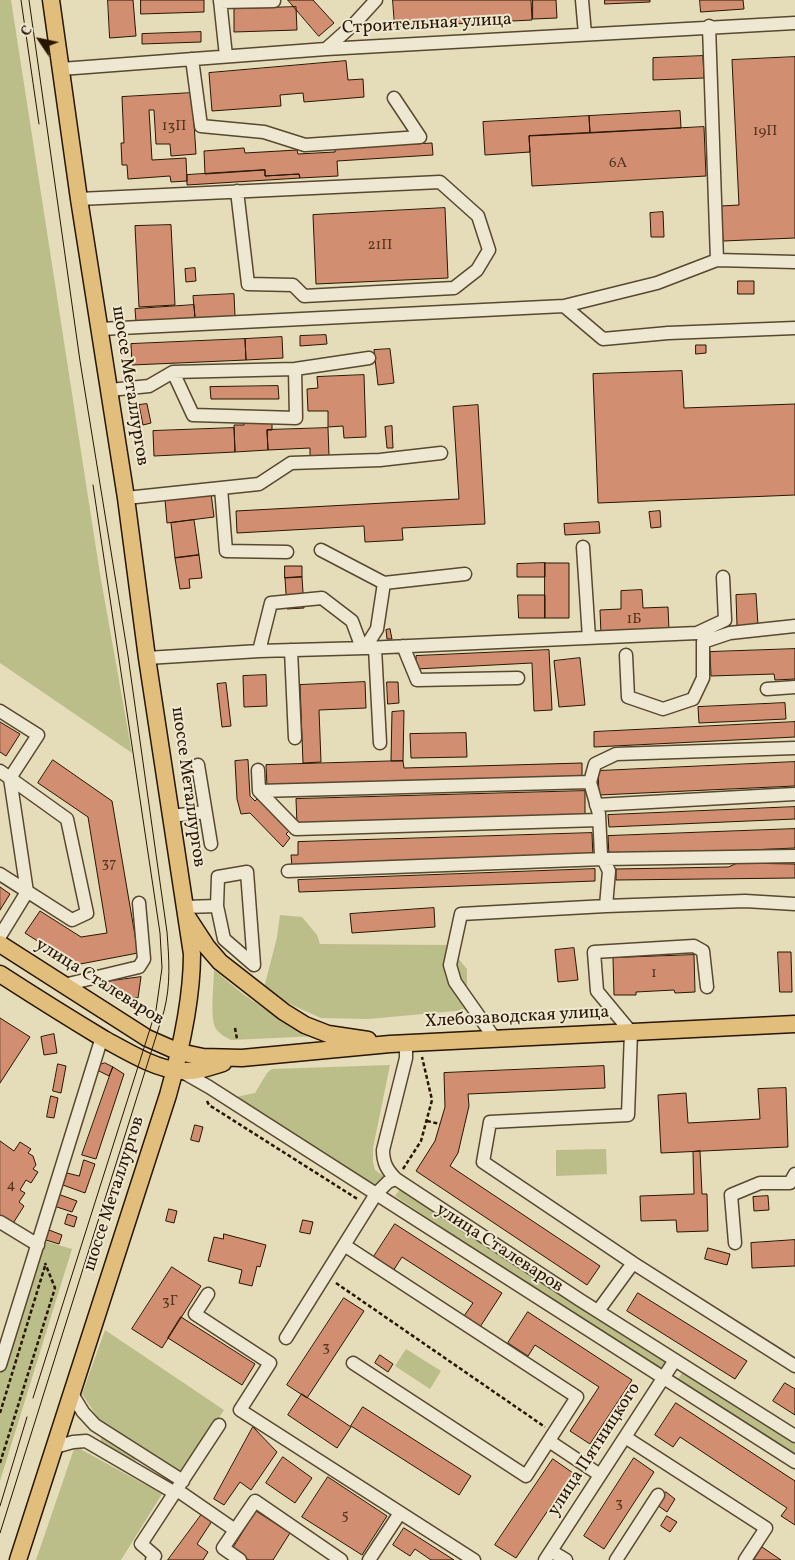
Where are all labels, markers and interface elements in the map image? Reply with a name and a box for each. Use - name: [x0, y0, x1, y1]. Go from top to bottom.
- street label: Строительная улица: [342, 10, 512, 40]
- north arrow: [15, 15, 65, 65]
- text: С: [17, 22, 38, 40]
- house number: 13П: [162, 118, 186, 136]
- house number: 19П: [753, 123, 777, 141]
- house number: 6А: [609, 155, 627, 173]
- house number: 21П: [367, 237, 393, 255]
- street label: шоссе Металлургов: [106, 305, 152, 467]
- house number: 1Б: [626, 611, 642, 629]
- street label: шоссе Металлургов: [165, 706, 209, 868]
- house number: 37: [102, 855, 116, 873]
- street label: улица Сталеваров: [31, 935, 167, 1031]
- house number: 1: [651, 965, 657, 983]
- street label: Хлебозаводская улица: [424, 1002, 610, 1034]
- street label: шоссе Металлургов: [80, 1114, 150, 1274]
- house number: 4: [7, 1177, 15, 1195]
- street label: улица Сталеваров: [431, 1200, 567, 1298]
- house number: 3Г: [162, 1293, 178, 1311]
- house number: 3: [322, 1339, 330, 1357]
- street label: улица Пятницкого: [544, 1379, 646, 1521]
- house number: 3: [615, 1495, 623, 1513]
- house number: 5: [341, 1507, 349, 1525]

